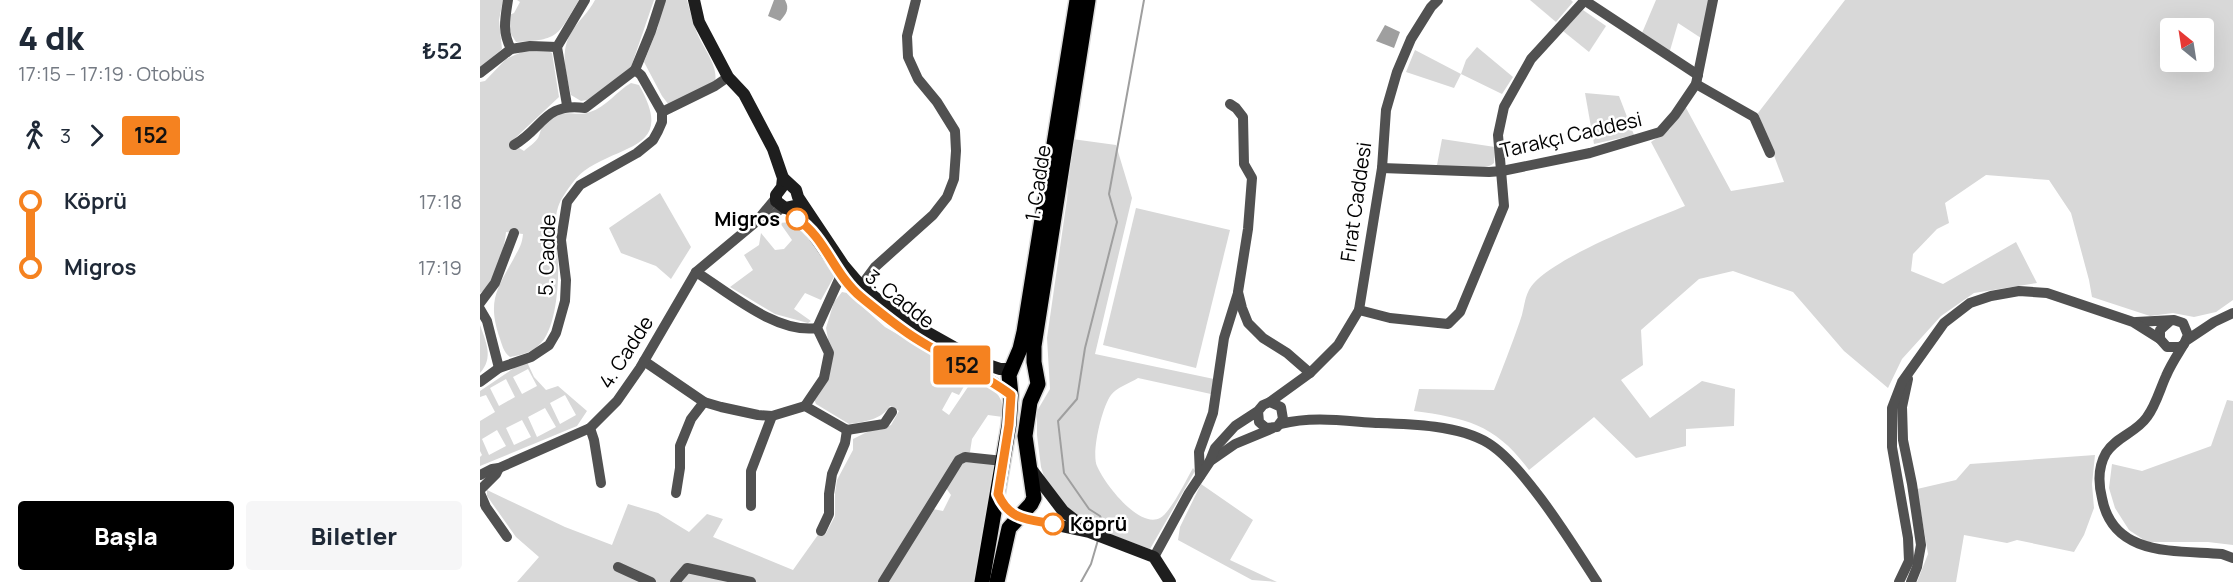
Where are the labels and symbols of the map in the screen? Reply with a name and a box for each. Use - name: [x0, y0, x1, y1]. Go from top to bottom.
- north arrow: [2160, 18, 2214, 72]
- street label: Tarakçı Caddesi: [1497, 105, 1644, 164]
- street label: Fırat Caddesi: [1334, 140, 1377, 264]
- street label: 1. Cadde: [1018, 143, 1057, 223]
- place label: Migros: [714, 205, 780, 232]
- marker: Migros: [786, 208, 808, 230]
- street label: 5. Cadde: [532, 214, 561, 296]
- street label: 3. Cadde: [860, 263, 941, 334]
- street label: 4. Cadde: [592, 310, 659, 393]
- line badge: 152: [928, 346, 996, 385]
- place label: Köprü: [1070, 510, 1127, 537]
- marker: Köprü: [1042, 513, 1064, 535]

